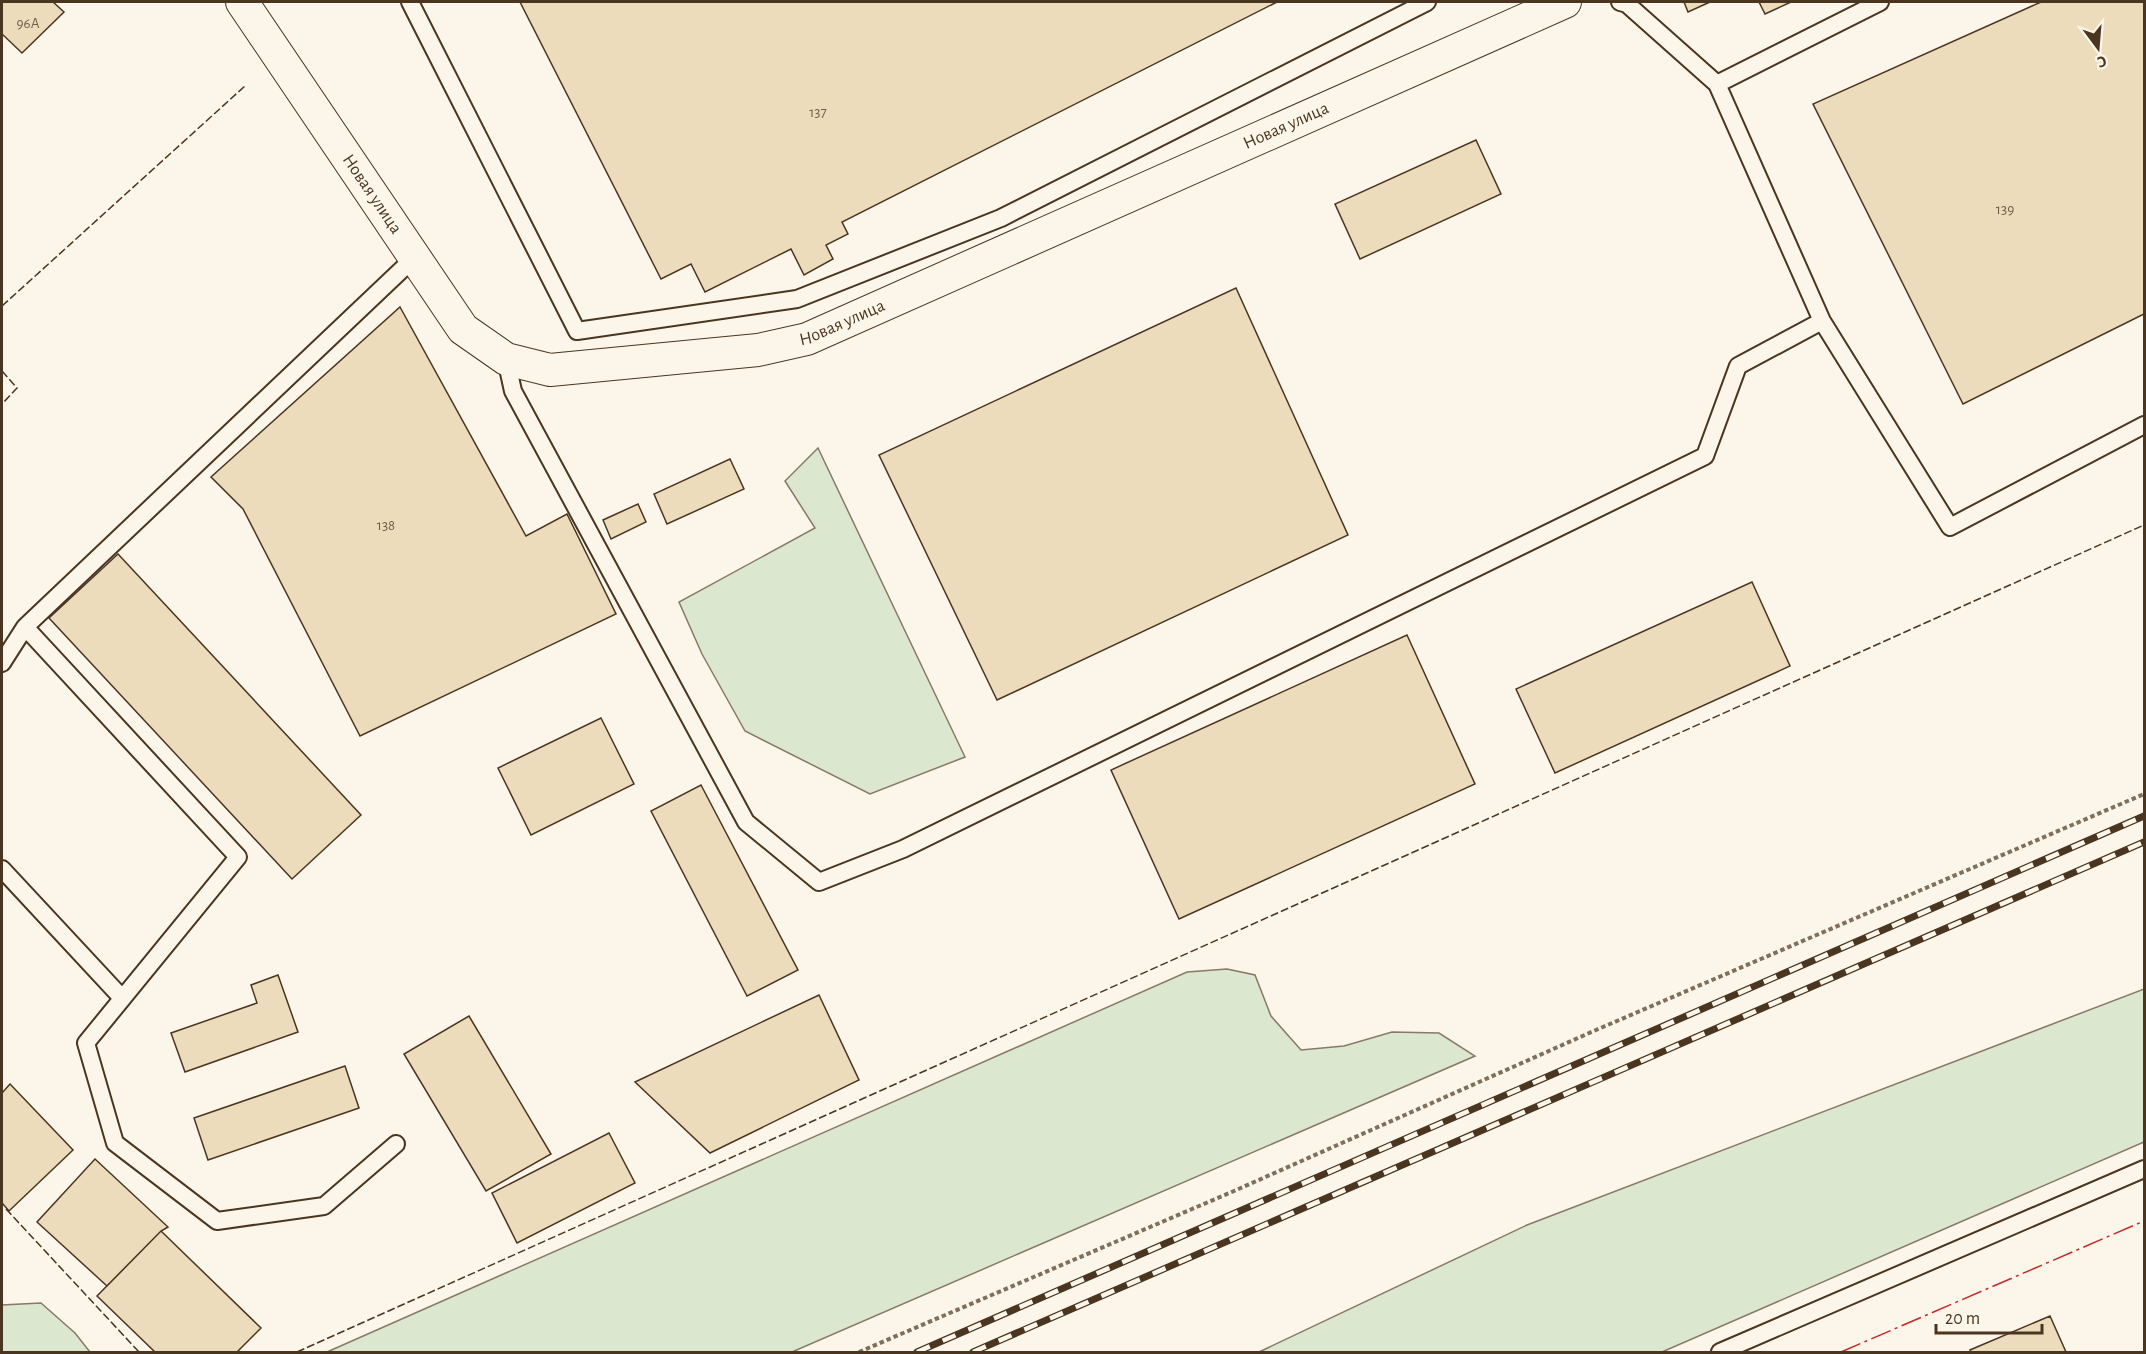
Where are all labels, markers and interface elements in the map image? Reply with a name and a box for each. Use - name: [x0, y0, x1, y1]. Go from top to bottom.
- house number: 96А: [17, 16, 40, 31]
- north arrow: [2068, 18, 2128, 78]
- text: С: [2095, 53, 2108, 70]
- street label: Новая улица: [1241, 99, 1332, 153]
- house number: 137: [809, 105, 827, 120]
- street label: Новая улица: [339, 151, 405, 237]
- house number: 139: [1996, 202, 2014, 217]
- street label: Новая улица: [798, 297, 888, 349]
- house number: 138: [377, 518, 395, 533]
- scale bar: [1936, 1297, 2042, 1335]
- text: 20 m: [1945, 1310, 1980, 1328]

